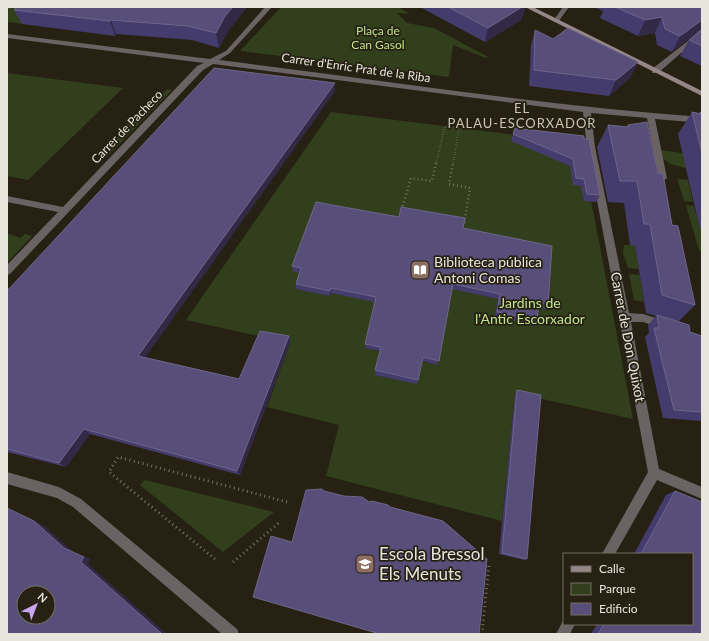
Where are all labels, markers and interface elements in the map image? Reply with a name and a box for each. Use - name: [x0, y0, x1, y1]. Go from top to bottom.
- park label: Plaça de Can Gasol: [351, 23, 405, 52]
- street label: Carrer d'Enric Prat de la Riba: [281, 50, 432, 85]
- street label: Carrer de Pacheco: [88, 87, 166, 166]
- district label: EL PALAU-ESCORXADOR: [448, 100, 596, 131]
- place label: Biblioteca pública Antoni Comas: [434, 253, 542, 286]
- library icon: Biblioteca pública Antoni Comas: [409, 259, 431, 281]
- street label: Carrer de Don Quixot: [608, 270, 649, 404]
- park label: Jardins de l'Antic Escorxador: [475, 294, 585, 327]
- place label: Escola Bressol Els Menuts: [379, 543, 484, 584]
- school or university icon: Escola Bressol Els Menuts: [354, 553, 376, 575]
- legend: [563, 553, 693, 625]
- text: Calle: [599, 561, 625, 576]
- text: Parque: [599, 581, 636, 596]
- north arrow: [16, 585, 56, 625]
- text: N: [36, 590, 51, 605]
- text: Edificio: [599, 601, 638, 616]

